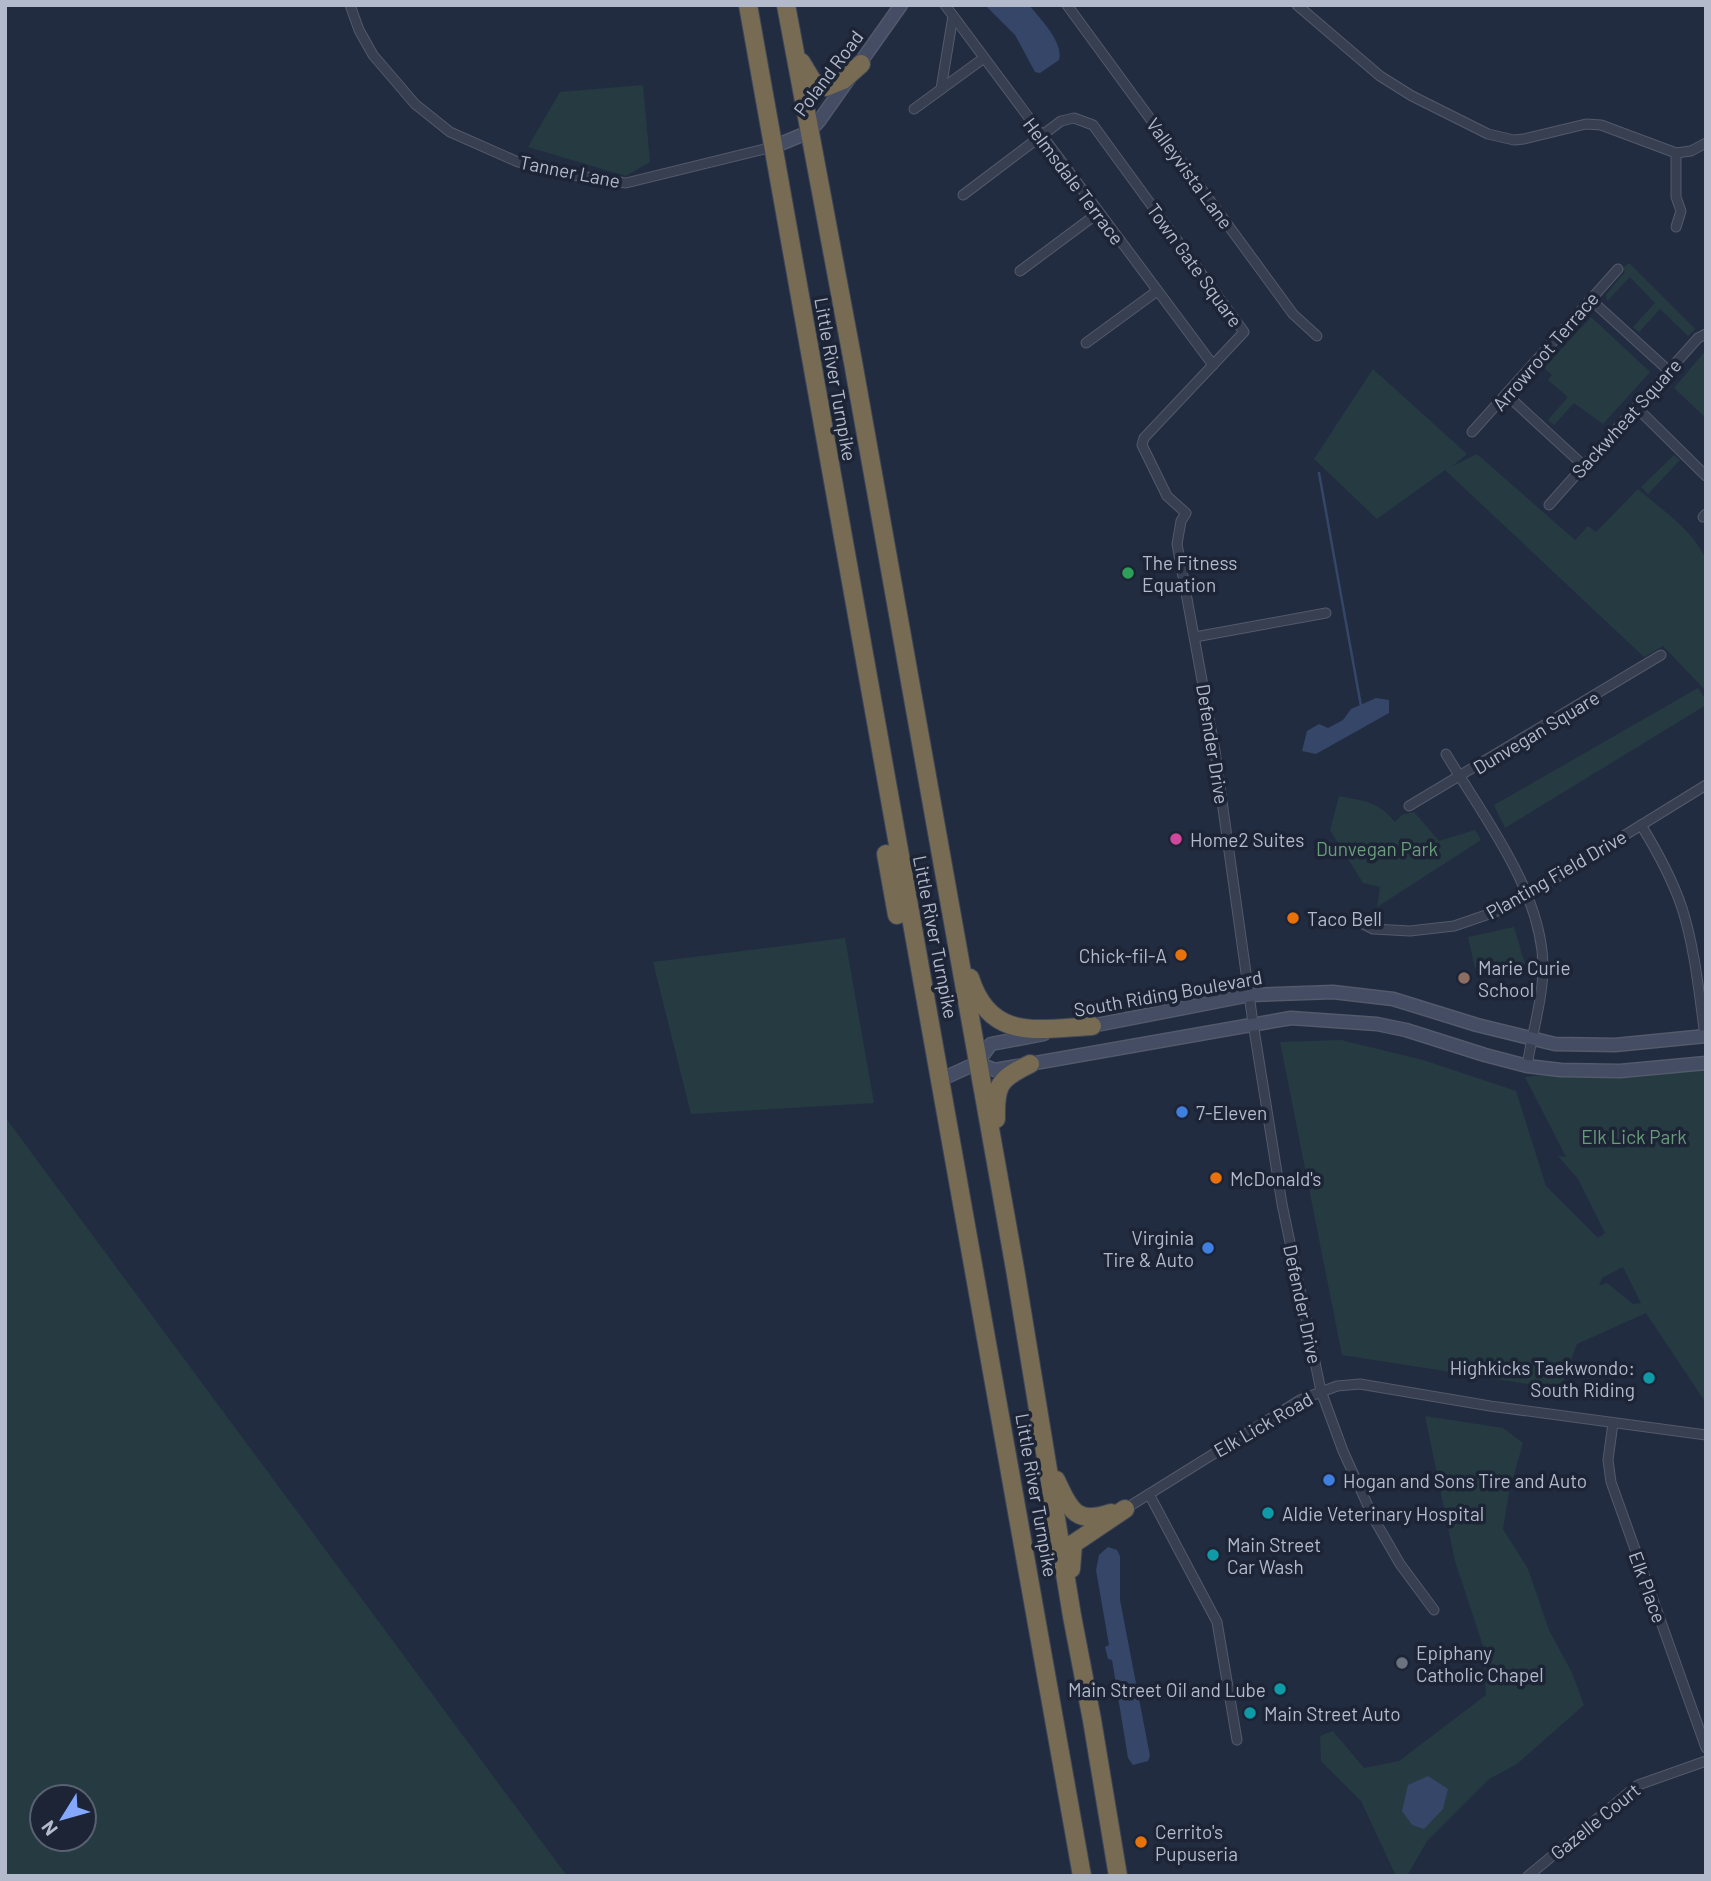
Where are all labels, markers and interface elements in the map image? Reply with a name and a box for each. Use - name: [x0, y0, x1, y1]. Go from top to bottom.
- street label: Poland Road: [788, 25, 868, 121]
- street label: Helmsdale Terrace: [1019, 113, 1129, 249]
- street label: Valleyvista Lane: [1142, 113, 1238, 233]
- street label: Tanner Lane: [518, 150, 622, 192]
- street label: Town Gate Square: [1142, 199, 1248, 331]
- street label: Arrowroot Terrace: [1487, 287, 1603, 415]
- street label: Little River Turnpike: [810, 295, 862, 463]
- street label: Sackwheat Square: [1566, 354, 1686, 482]
- place label: The Fitness Equation: [1142, 551, 1237, 596]
- marker: The Fitness Equation: [1120, 565, 1136, 581]
- street label: Defender Drive: [1192, 682, 1234, 806]
- street label: Dunvegan Square: [1469, 685, 1603, 779]
- street label: Planting Field Drive: [1482, 824, 1630, 924]
- place label: Home2 Suites: [1190, 828, 1304, 851]
- marker: Home2 Suites: [1168, 831, 1184, 847]
- park label: Dunvegan Park: [1316, 837, 1438, 860]
- street label: Little River Turnpike: [909, 853, 963, 1021]
- place label: Taco Bell: [1307, 907, 1382, 930]
- marker: Taco Bell: [1285, 910, 1301, 926]
- place label: Chick-fil-A: [1079, 944, 1167, 967]
- marker: Chick-fil-A: [1173, 947, 1189, 963]
- place label: Marie Curie School: [1478, 956, 1571, 1001]
- street label: South Riding Boulevard: [1072, 965, 1264, 1021]
- marker: Marie Curie School: [1456, 970, 1472, 986]
- place label: 7-Eleven: [1196, 1101, 1267, 1124]
- marker: 7-Eleven: [1174, 1104, 1190, 1120]
- park label: Elk Lick Park: [1581, 1125, 1687, 1148]
- place label: McDonald's: [1230, 1167, 1321, 1190]
- marker: McDonald's: [1208, 1170, 1224, 1186]
- place label: Virginia Tire & Auto: [1103, 1226, 1194, 1271]
- marker: Virginia Tire & Auto: [1200, 1240, 1216, 1256]
- street label: Defender Drive: [1279, 1242, 1327, 1366]
- place label: Highkicks Taekwondo: South Riding: [1450, 1356, 1635, 1401]
- marker: Highkicks Taekwondo: South Riding: [1641, 1370, 1657, 1386]
- street label: Elk Lick Road: [1210, 1387, 1316, 1461]
- street label: Little River Turnpike: [1011, 1411, 1063, 1579]
- place label: Hogan and Sons Tire and Auto: [1343, 1469, 1587, 1492]
- marker: Hogan and Sons Tire and Auto: [1321, 1472, 1337, 1488]
- place label: Aldie Veterinary Hospital: [1282, 1502, 1484, 1525]
- marker: Aldie Veterinary Hospital: [1260, 1505, 1276, 1521]
- place label: Main Street Car Wash: [1227, 1533, 1321, 1578]
- marker: Main Street Car Wash: [1205, 1547, 1221, 1563]
- street label: Elk Place: [1624, 1548, 1672, 1626]
- place label: Epiphany Catholic Chapel: [1416, 1641, 1544, 1686]
- marker: Epiphany Catholic Chapel: [1394, 1655, 1410, 1671]
- place label: Main Street Oil and Lube: [1068, 1678, 1266, 1701]
- marker: Main Street Oil and Lube: [1272, 1681, 1288, 1697]
- place label: Main Street Auto: [1264, 1702, 1401, 1725]
- marker: Main Street Auto: [1242, 1705, 1258, 1721]
- street label: Gazelle Court: [1546, 1778, 1644, 1864]
- north arrow: [28, 1783, 98, 1853]
- text: N: [36, 1817, 62, 1841]
- place label: Cerrito's Pupuseria: [1155, 1820, 1238, 1865]
- marker: Cerrito's Pupuseria: [1133, 1834, 1149, 1850]

